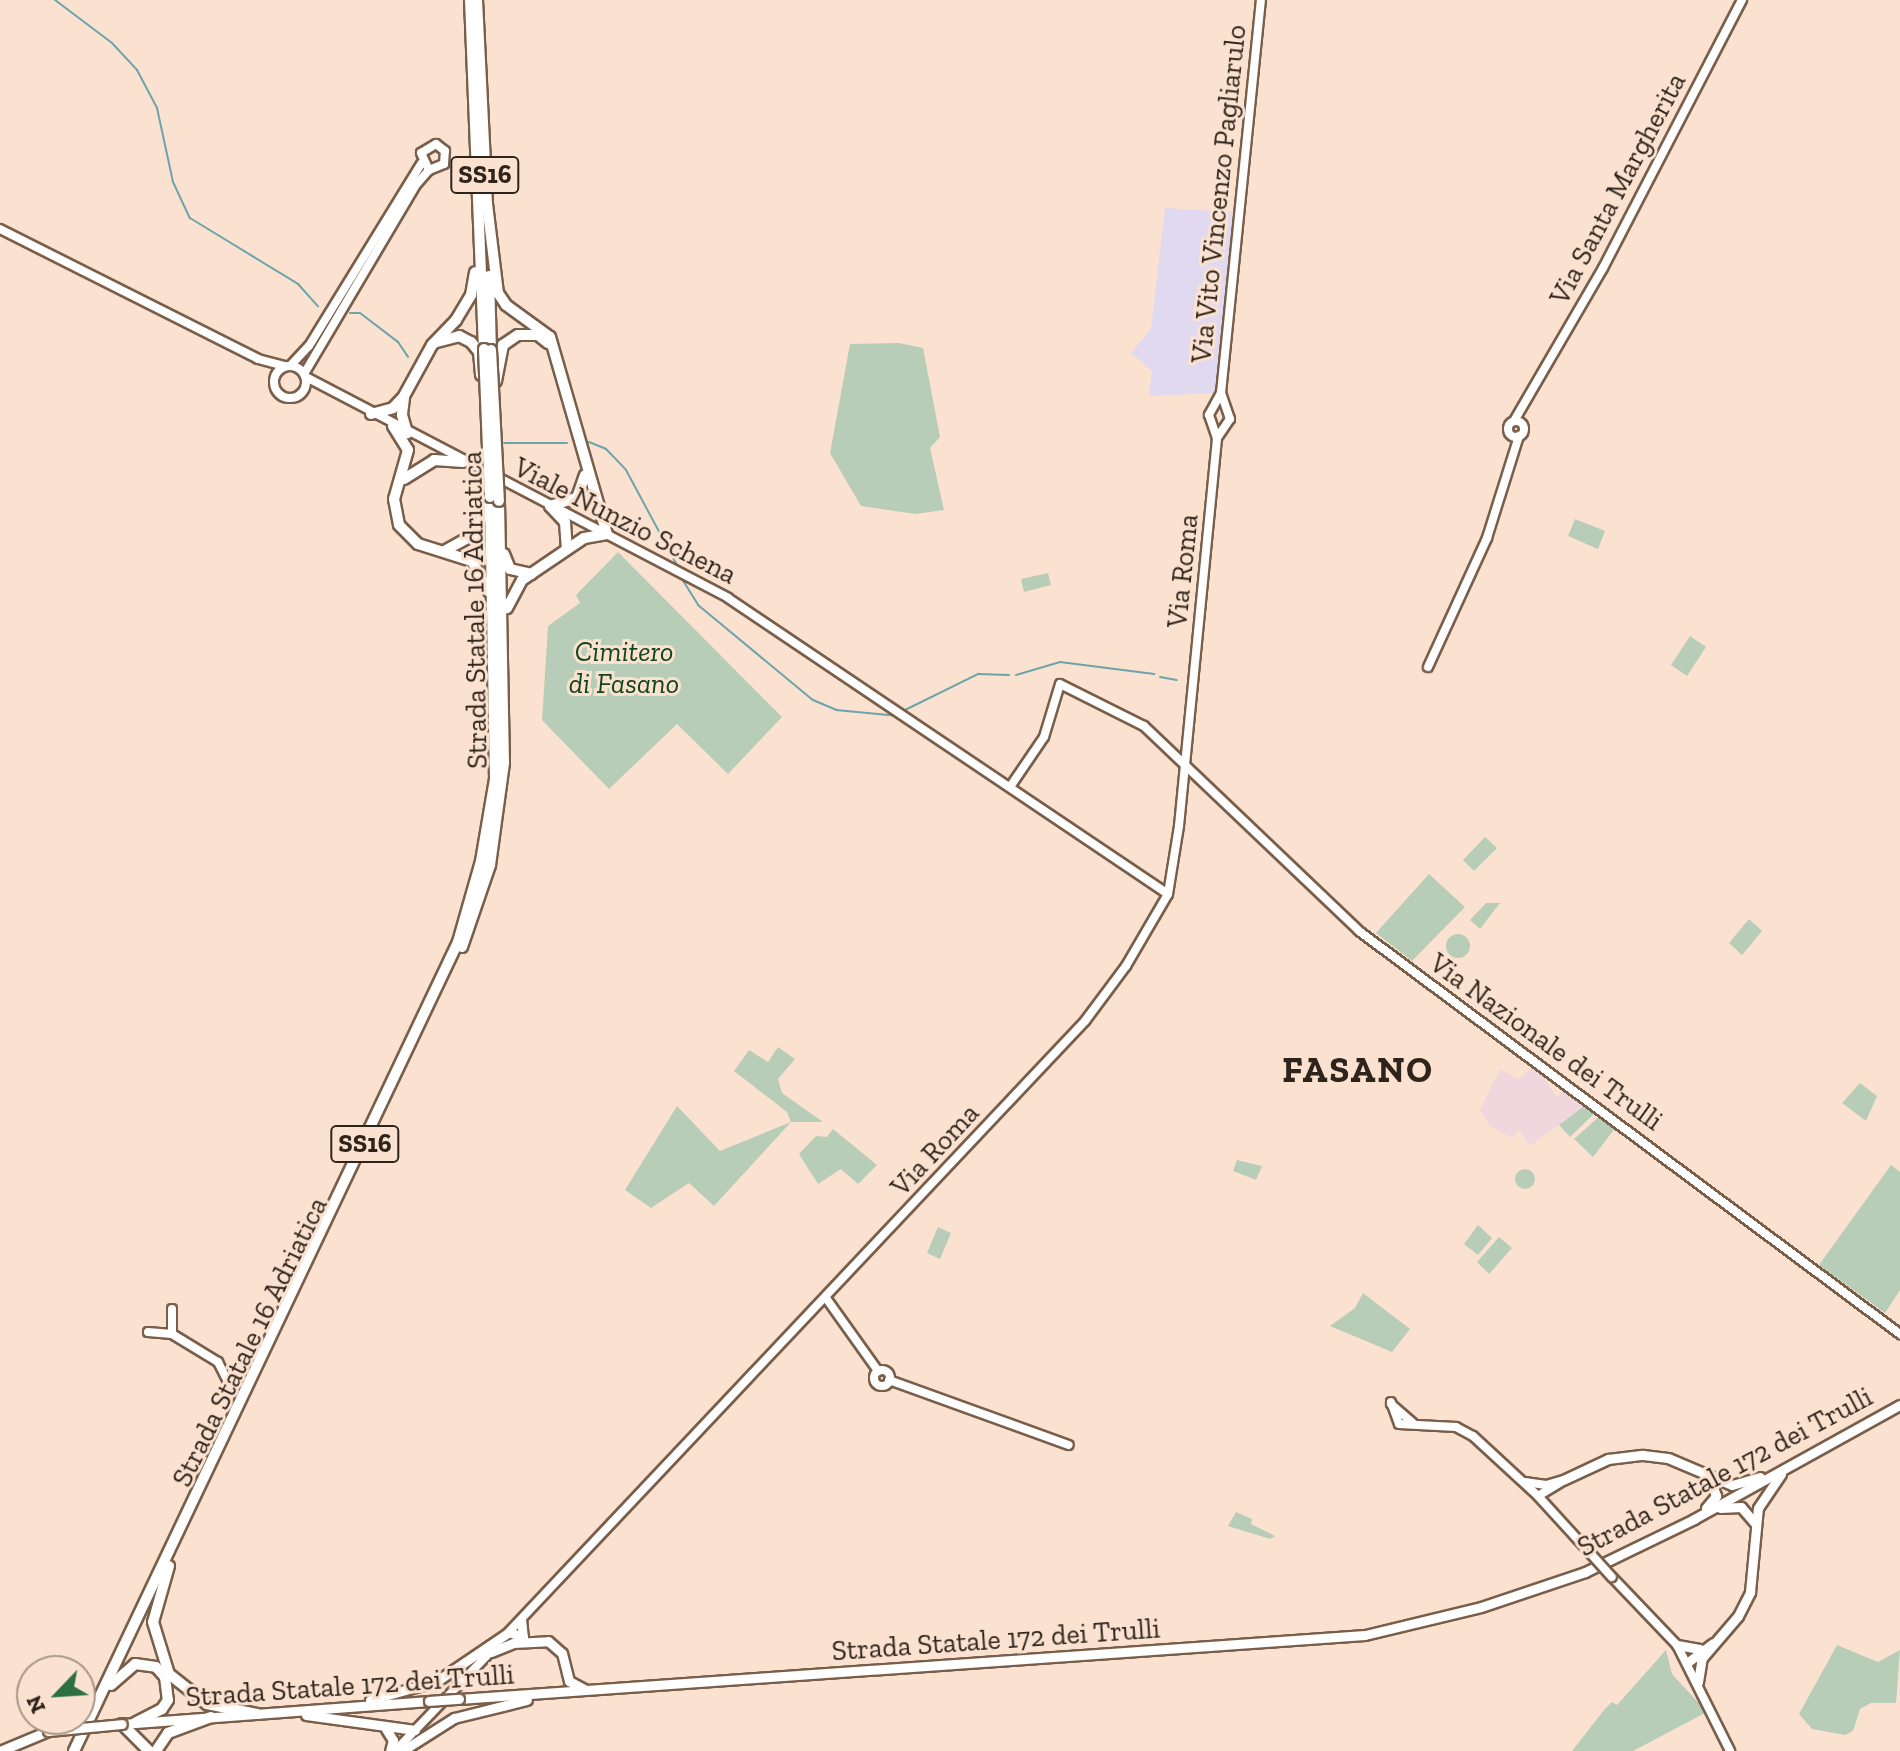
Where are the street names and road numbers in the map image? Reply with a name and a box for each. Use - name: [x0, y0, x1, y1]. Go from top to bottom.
- street label: Via Vito Vincenzo Pagliarulo: [1184, 22, 1254, 366]
- street label: Via Santa Margherita: [1543, 67, 1693, 311]
- road number: SS16: [449, 153, 521, 197]
- street label: Strada Statale 16 Adriatica: [455, 450, 495, 770]
- street label: Viale Nunzio Schena: [508, 450, 742, 592]
- street label: Via Roma: [1160, 512, 1206, 630]
- street label: Via Nazionale dei Trulli: [1423, 946, 1669, 1138]
- street label: Via Roma: [884, 1097, 986, 1203]
- road number: SS16: [329, 1122, 401, 1166]
- street label: Strada Statale 16 Adriatica: [165, 1191, 335, 1493]
- street label: Strada Statale 172 dei Trulli: [1572, 1380, 1878, 1564]
- street label: Strada Statale 172 dei Trulli: [830, 1612, 1162, 1668]
- street label: Strada Statale 172 dei Trulli: [184, 1658, 516, 1714]

